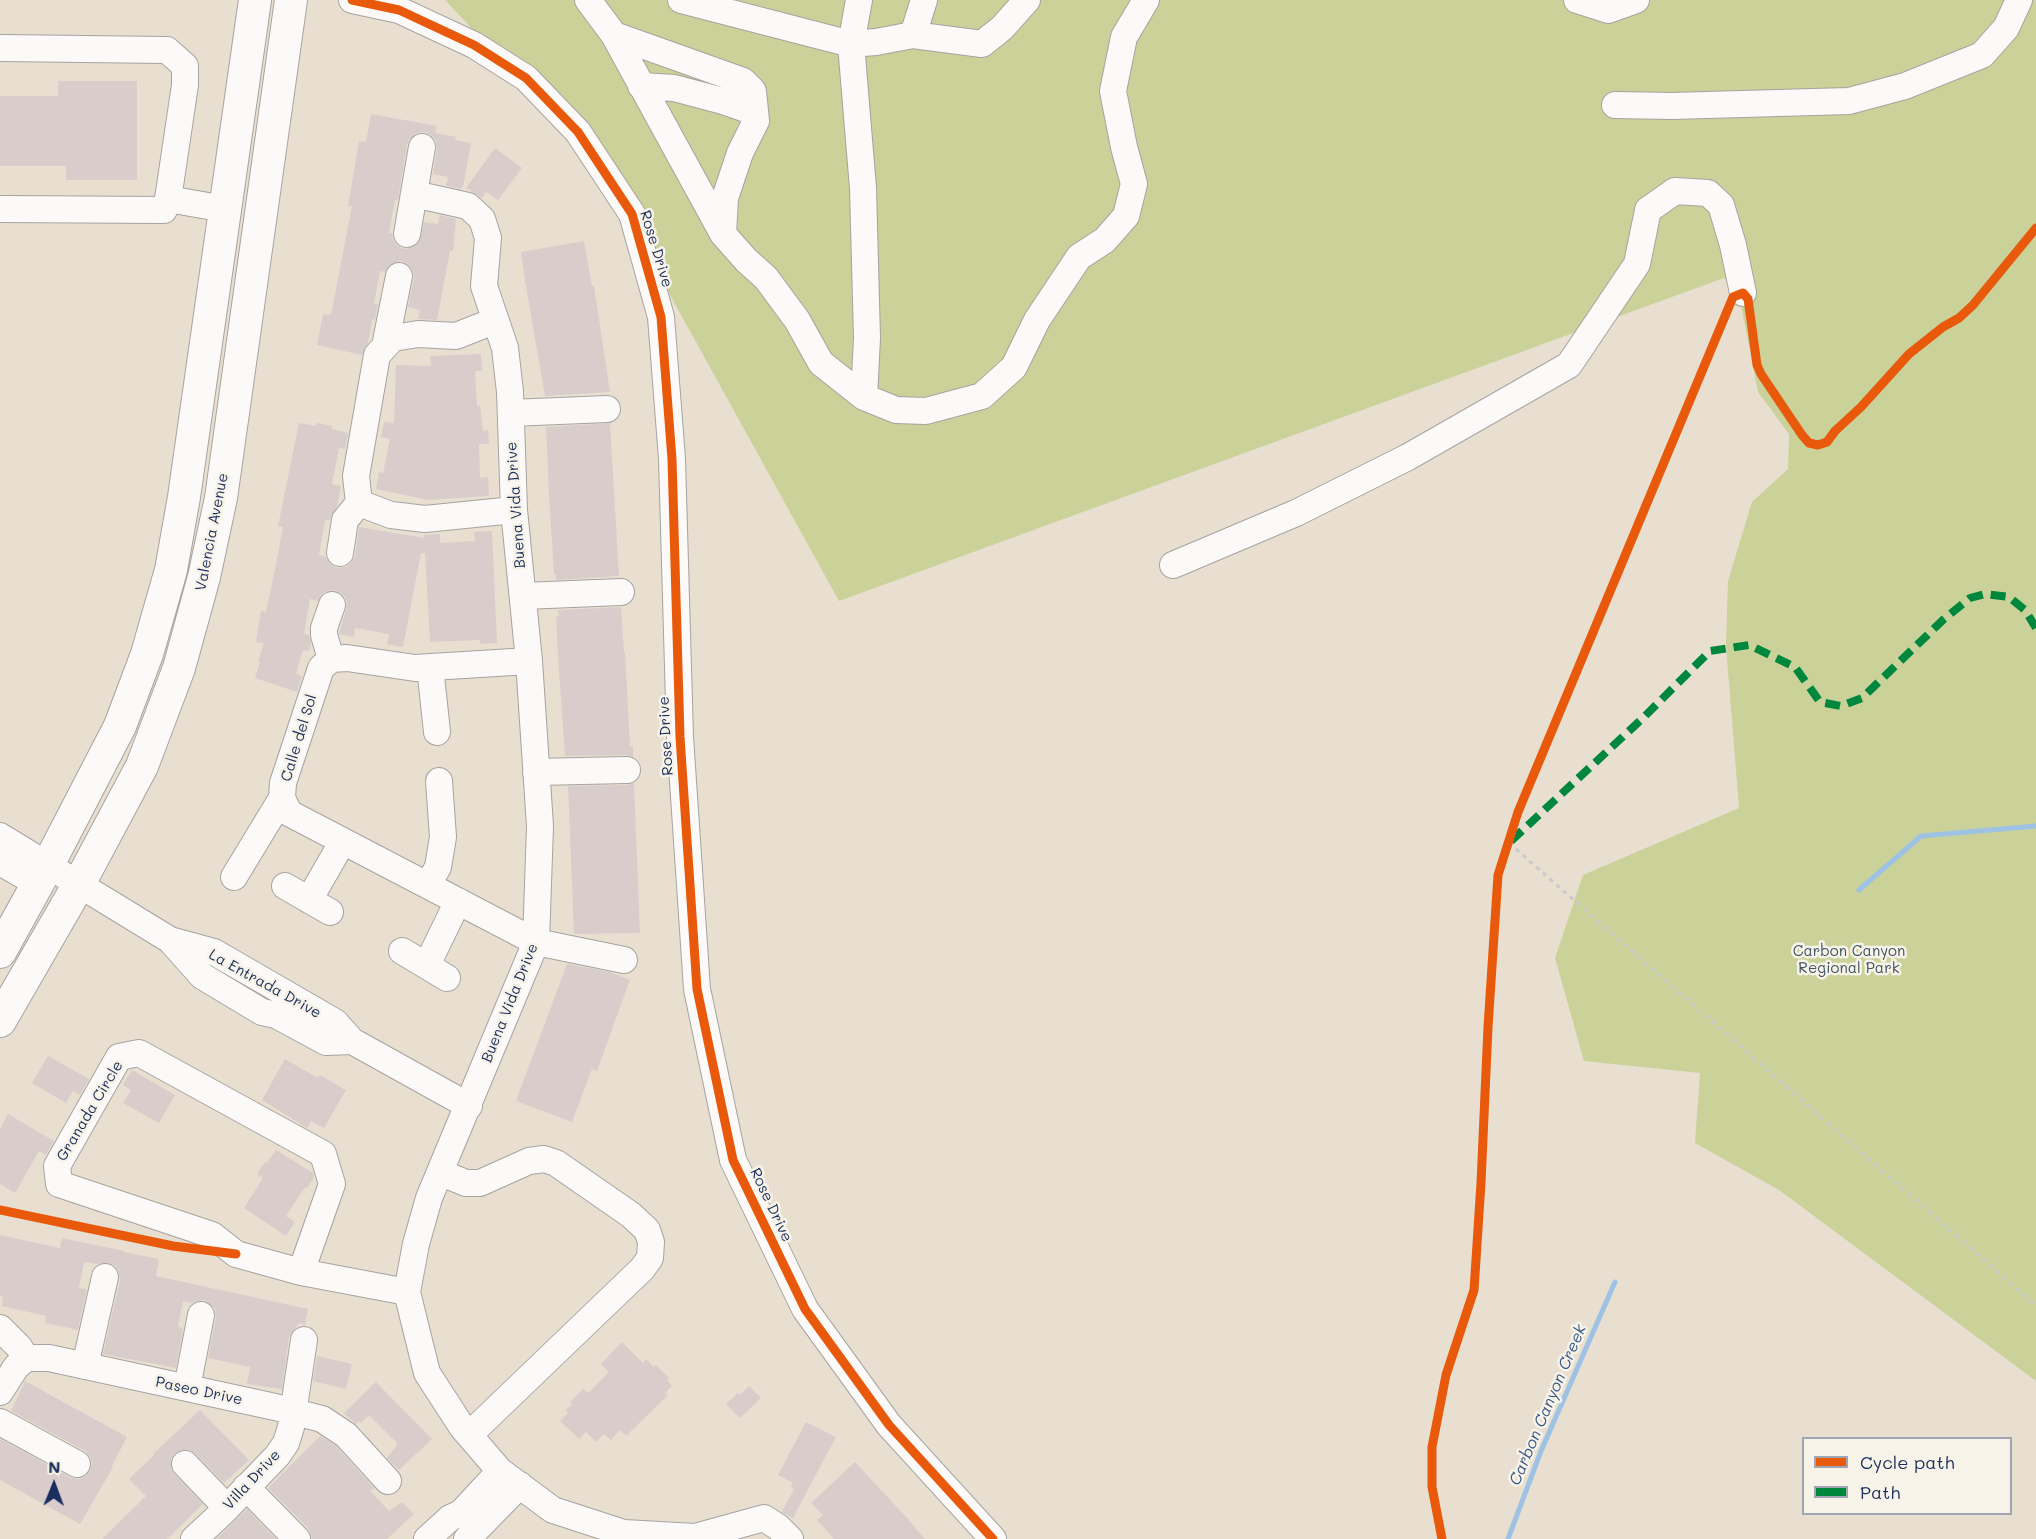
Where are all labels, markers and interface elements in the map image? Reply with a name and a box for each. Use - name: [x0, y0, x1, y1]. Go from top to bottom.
- street label: Rose Drive: [636, 208, 676, 290]
- street label: Buena Vida Drive: [503, 441, 529, 569]
- street label: Valencia Avenue: [192, 471, 232, 593]
- street label: Calle del Sol: [277, 692, 321, 784]
- street label: Rose Drive: [655, 696, 677, 776]
- street label: Buena Vida Drive: [478, 941, 542, 1065]
- park label: Carbon Canyon Regional Park: [1793, 942, 1905, 977]
- street label: La Entrada Drive: [206, 946, 324, 1022]
- street label: Granada Circle: [53, 1058, 127, 1164]
- street label: Rose Drive: [746, 1165, 796, 1245]
- water label: Carbon Canyon Creek: [1505, 1322, 1591, 1488]
- street label: Paseo Drive: [154, 1373, 244, 1409]
- legend: [1802, 1437, 2012, 1515]
- street label: Villa Drive: [220, 1446, 284, 1514]
- text: Cycle path: [1860, 1450, 1955, 1474]
- north arrow: [24, 1455, 84, 1515]
- text: N: [48, 1456, 61, 1477]
- text: Path: [1860, 1480, 1900, 1504]

